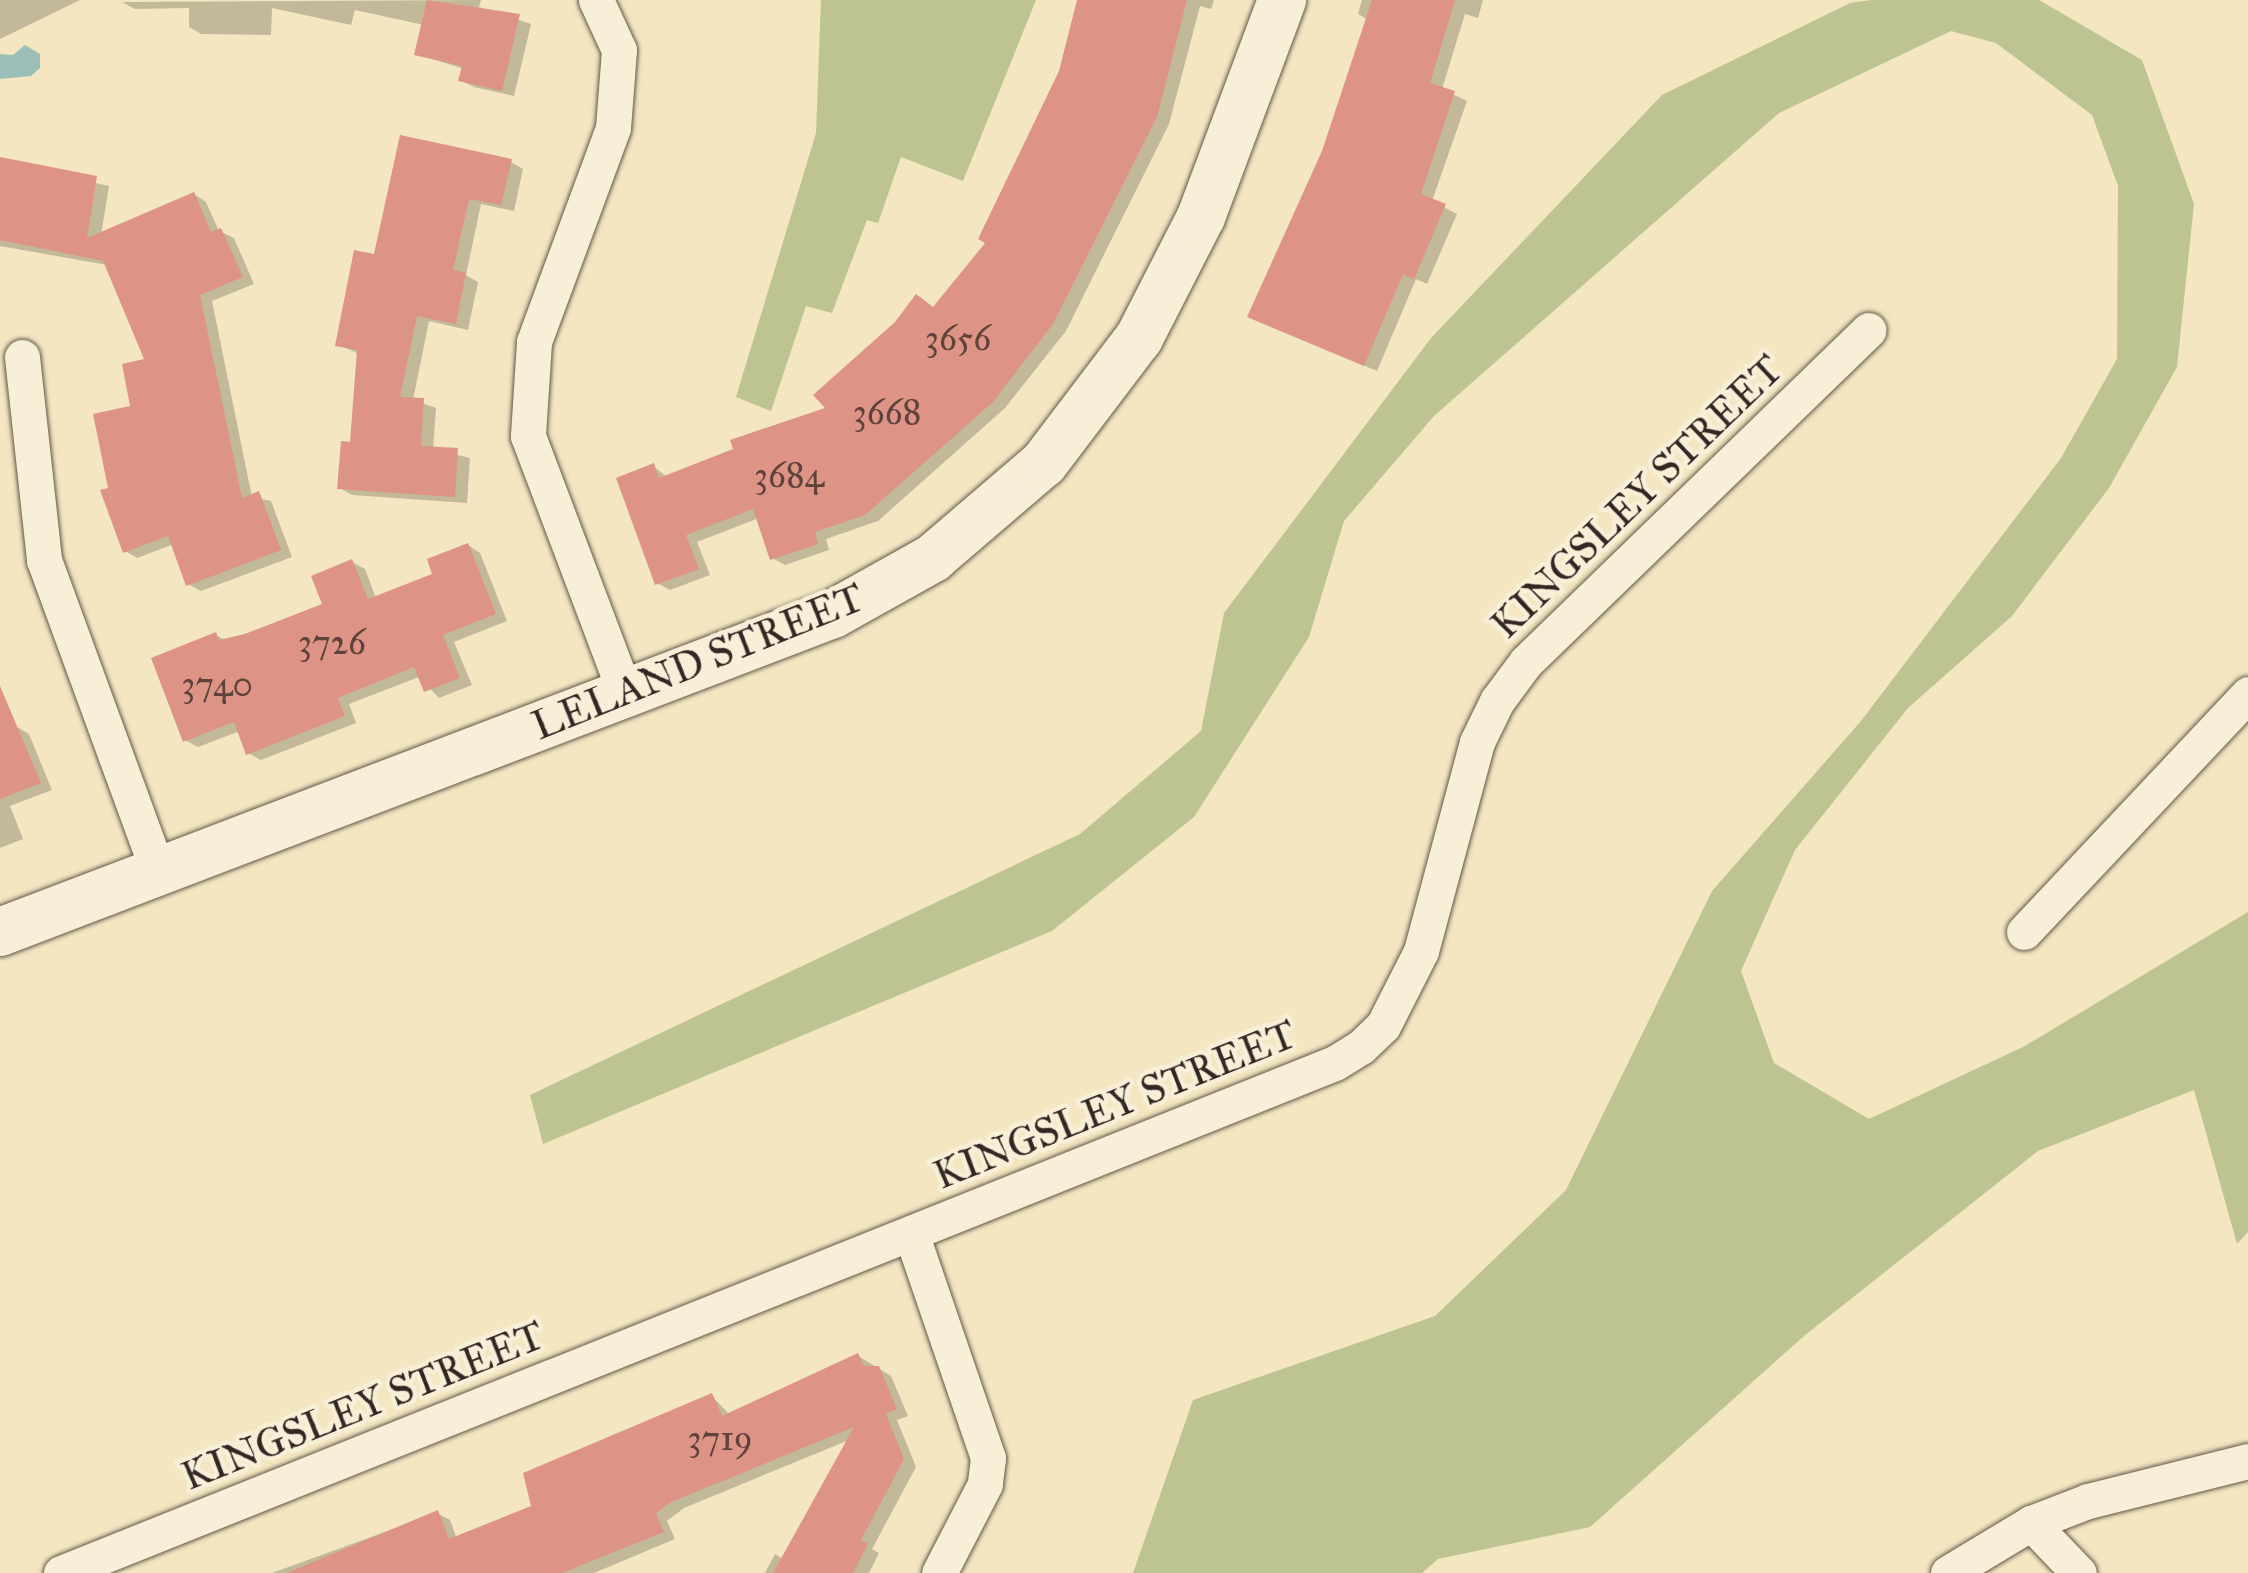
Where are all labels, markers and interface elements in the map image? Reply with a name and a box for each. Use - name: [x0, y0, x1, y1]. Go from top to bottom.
- house number: 3656: [925, 318, 991, 360]
- street label: KINGSLEY STREET: [1481, 345, 1793, 649]
- house number: 3668: [853, 392, 921, 434]
- house number: 3684: [754, 455, 824, 497]
- street label: LELAND STREET: [525, 574, 871, 750]
- house number: 3726: [298, 622, 366, 664]
- house number: 3740: [181, 664, 253, 706]
- street label: KINGSLEY STREET: [927, 1010, 1303, 1200]
- street label: KINGSLEY STREET: [175, 1311, 551, 1501]
- house number: 3719: [687, 1418, 753, 1460]

